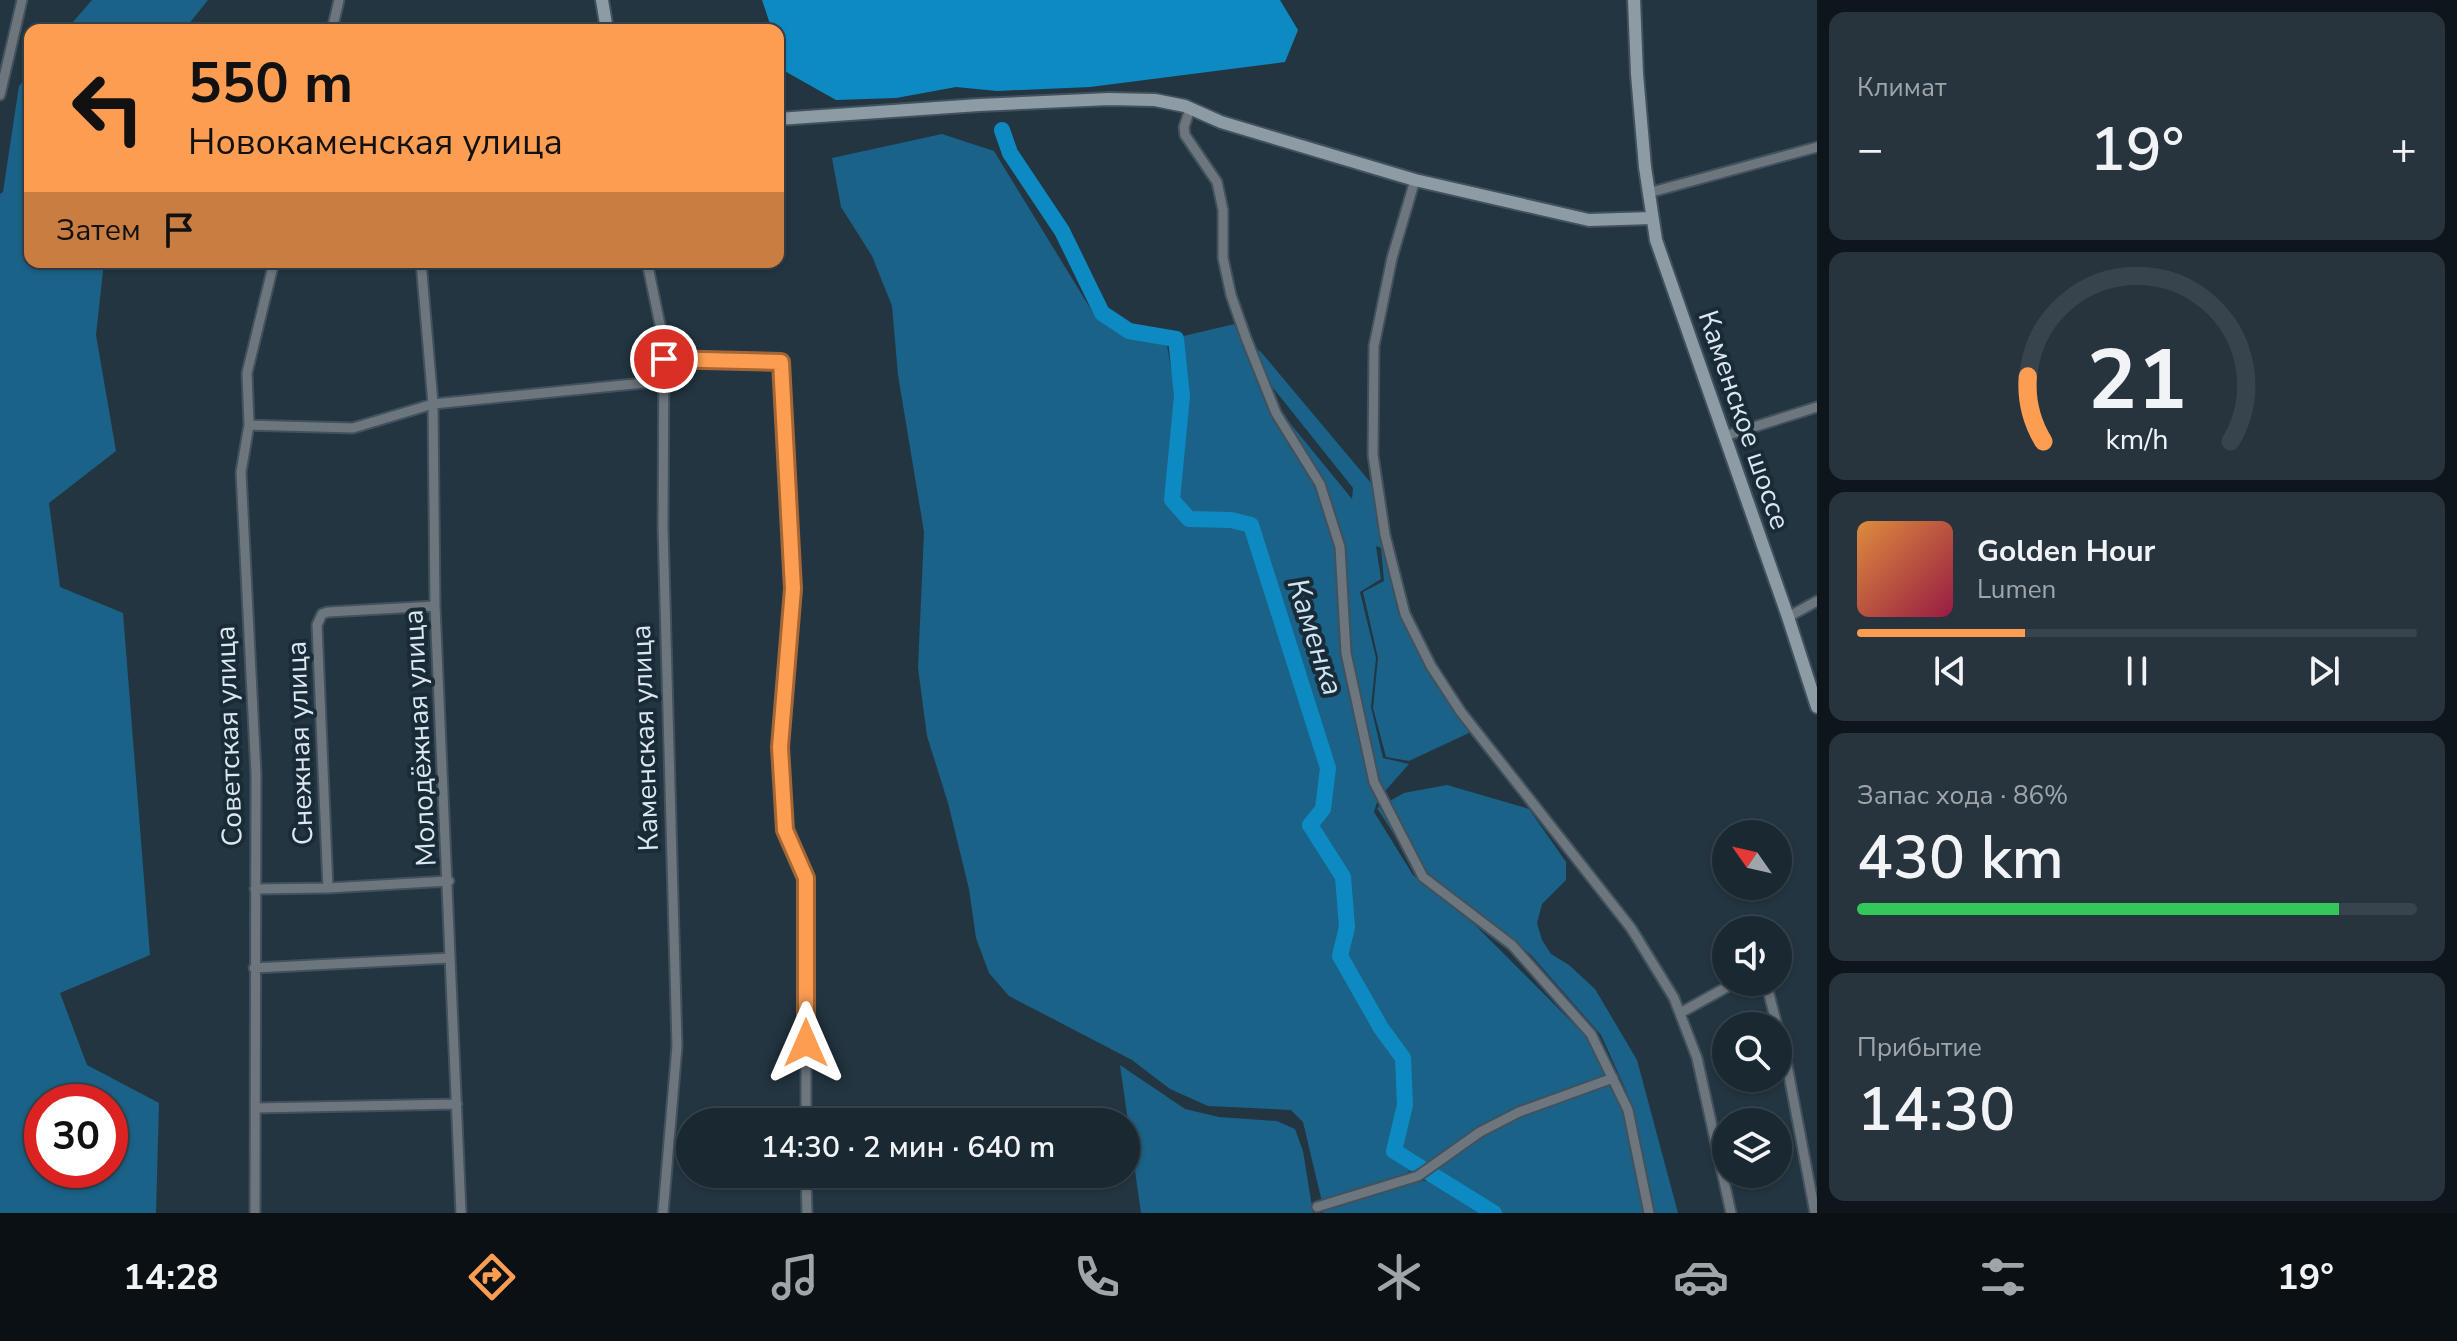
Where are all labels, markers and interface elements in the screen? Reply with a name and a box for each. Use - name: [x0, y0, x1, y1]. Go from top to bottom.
- text: 550 m: [188, 45, 353, 122]
- icon: left: [56, 56, 160, 160]
- text: Климат: [1857, 70, 1946, 105]
- text: 19°: [2090, 109, 2184, 191]
- text: Новокаменская улица: [188, 118, 563, 167]
- text: −: [1857, 120, 1883, 180]
- text: +: [2391, 120, 2417, 180]
- icon: arrive: [157, 208, 201, 252]
- text: Затем: [56, 210, 141, 251]
- street label: Каменское шоссе: [1689, 305, 1799, 535]
- text: 21: [2087, 324, 2187, 437]
- pin: [630, 325, 698, 393]
- icon: arrive: [642, 337, 686, 381]
- text: km/h: [2106, 420, 2168, 459]
- text: Golden Hour: [1977, 531, 2155, 572]
- text: Lumen: [1977, 572, 2056, 607]
- water label: Каменка: [1277, 573, 1353, 701]
- street label: Молодёжная улица: [394, 609, 446, 867]
- street label: Каменская улица: [622, 624, 668, 852]
- street label: Советская улица: [206, 625, 252, 847]
- street label: Снежная улица: [277, 640, 323, 846]
- icon: previous: [1928, 649, 1972, 693]
- icon: pause: [2115, 649, 2159, 693]
- icon: next: [2302, 649, 2346, 693]
- text: Запас хода · 86%: [1857, 778, 2068, 813]
- text: 430 km: [1857, 817, 2064, 899]
- north arrow: [1712, 820, 1792, 900]
- map controls: [1712, 820, 1792, 1188]
- button: sound: [1712, 916, 1792, 996]
- position arrow: [764, 1001, 848, 1085]
- button: search: [1712, 1012, 1792, 1092]
- text: Прибытие: [1857, 1030, 1982, 1065]
- text: 14:30: [1857, 1069, 2015, 1151]
- speed limit sign: 30: [24, 1084, 128, 1188]
- button: layers: [1712, 1108, 1792, 1188]
- text: 14:30 · 2 мин · 640 m: [761, 1127, 1055, 1168]
- icon: directions: [464, 1249, 520, 1305]
- icon: music: [767, 1249, 823, 1305]
- icon: phone: [1069, 1249, 1125, 1305]
- icon: climate: [1371, 1249, 1427, 1305]
- icon: car: [1673, 1249, 1729, 1305]
- icon: filters: [1975, 1249, 2031, 1305]
- text: 14:28: [123, 1253, 218, 1302]
- text: 19°: [2277, 1253, 2334, 1302]

